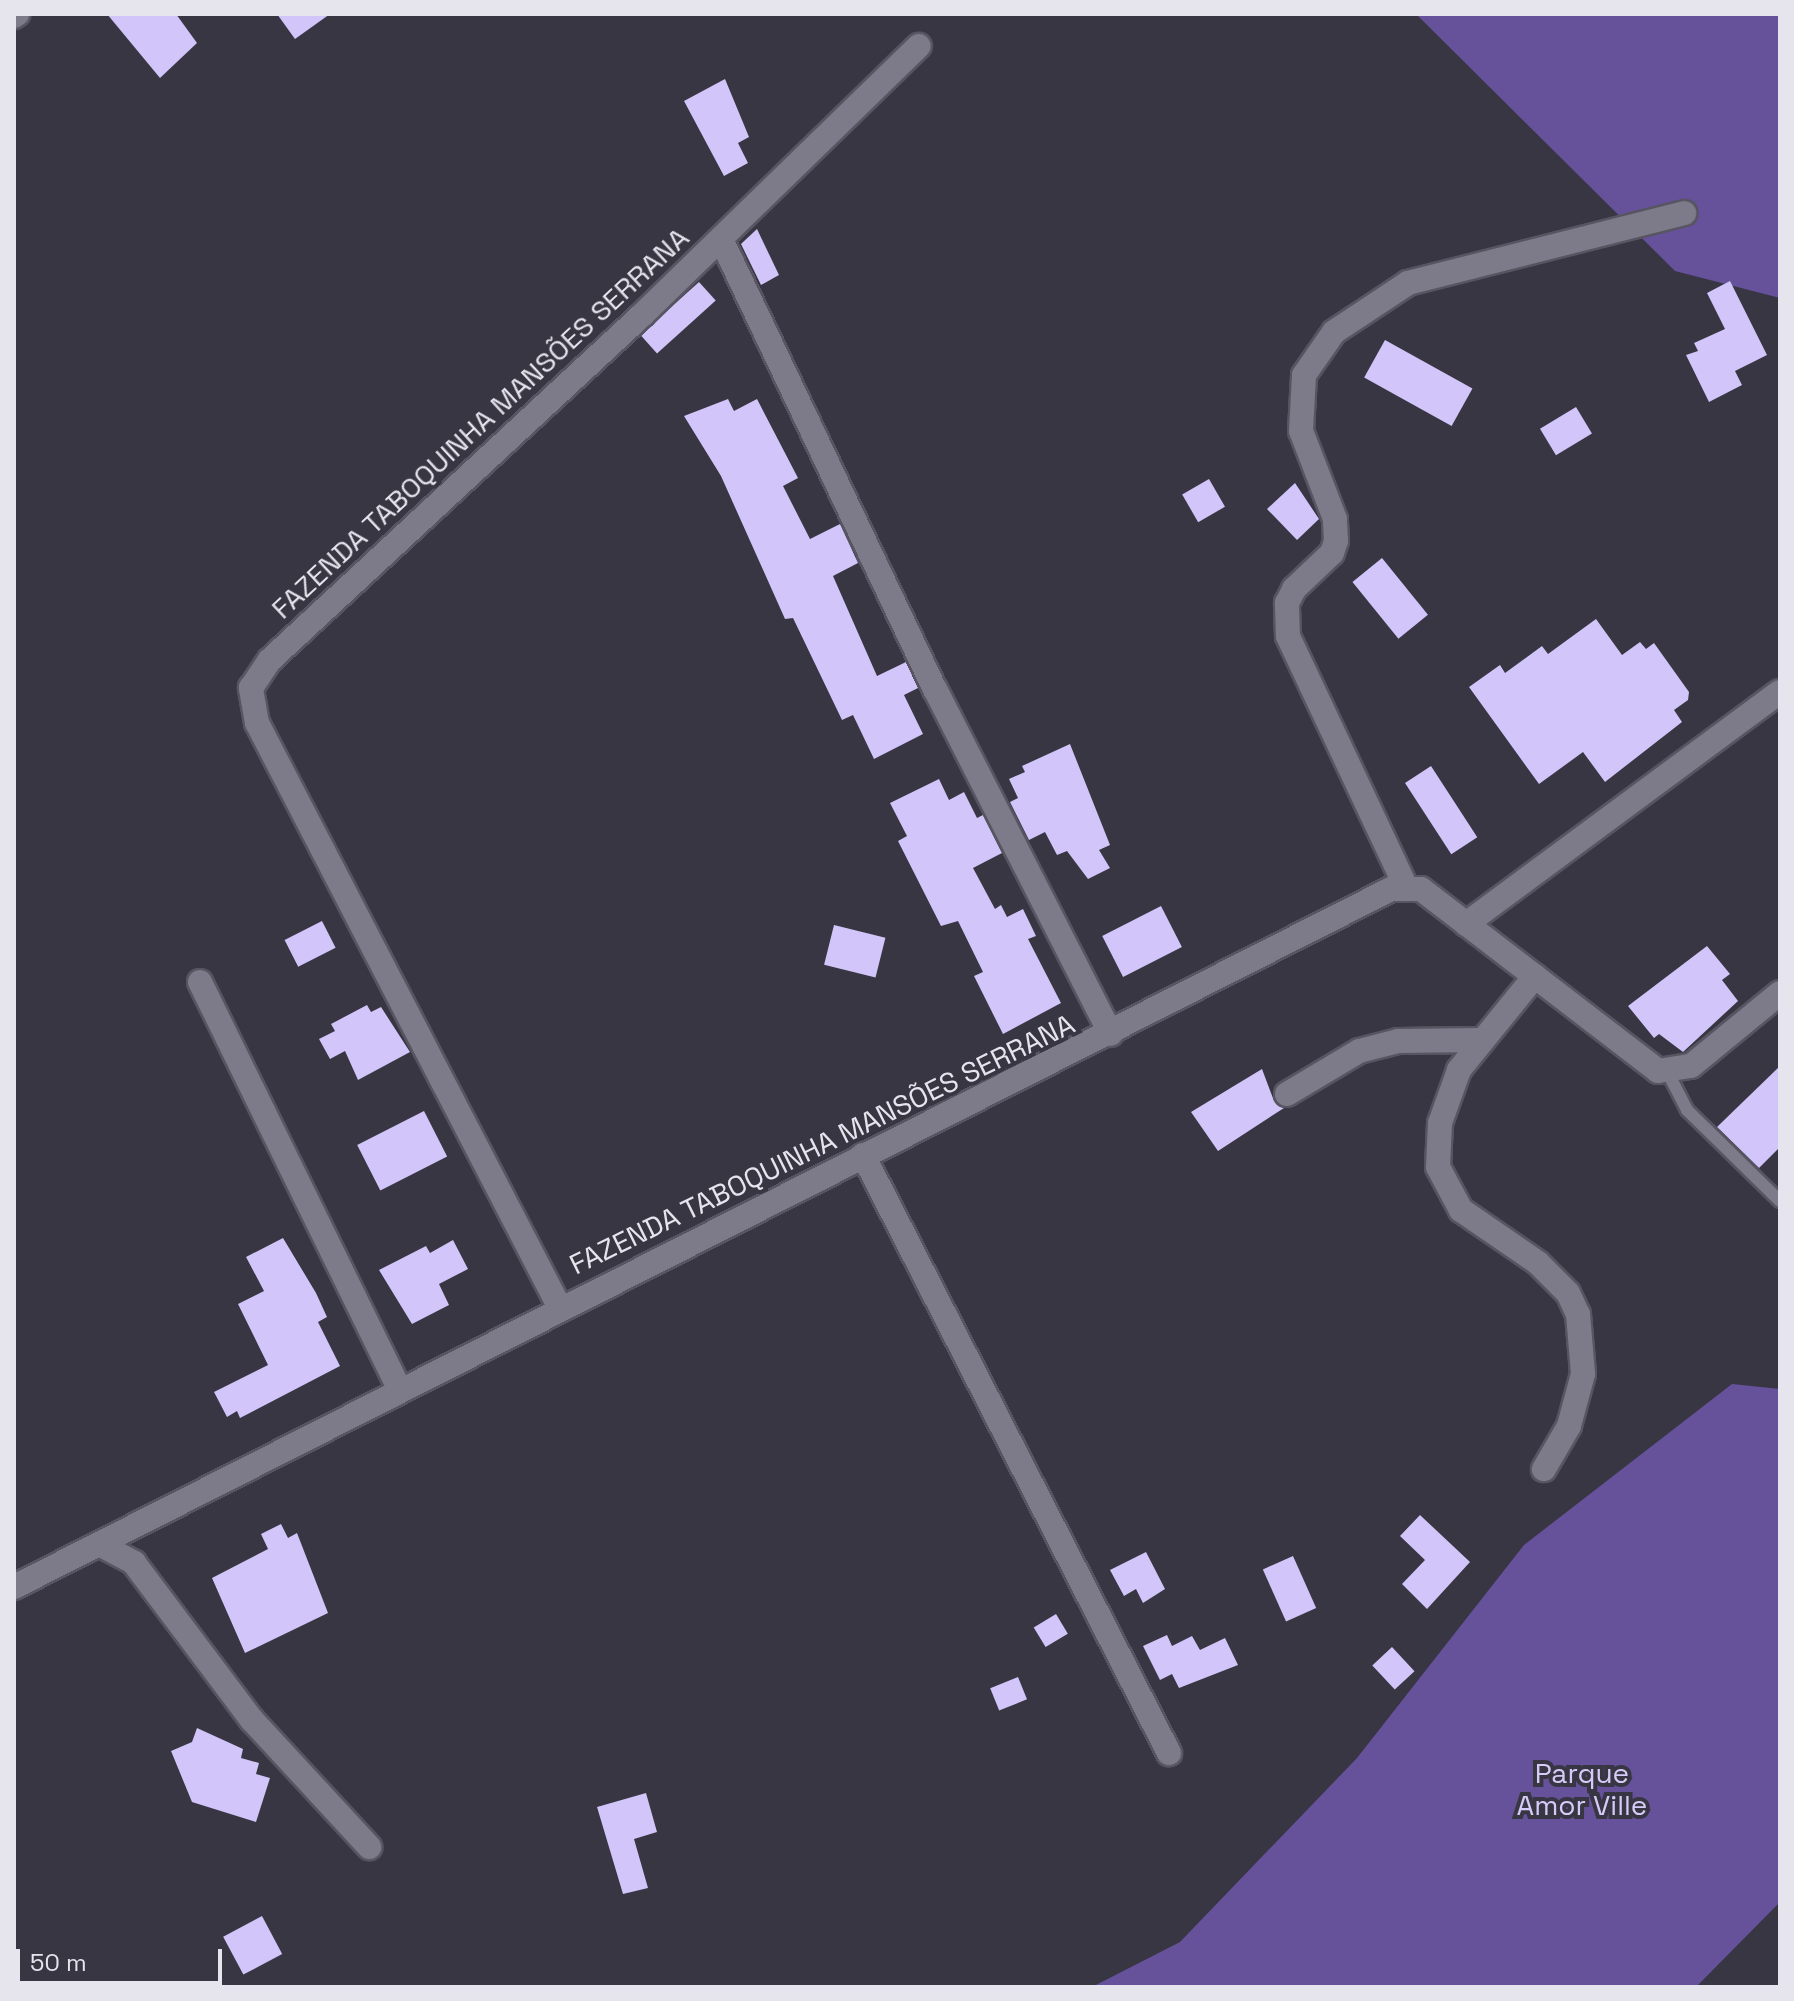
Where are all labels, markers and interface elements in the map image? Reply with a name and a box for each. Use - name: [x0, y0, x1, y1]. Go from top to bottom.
- street label: FAZENDA TABOQUINHA MANSÕES SERRANA: [264, 220, 696, 626]
- street label: FAZENDA TABOQUINHA MANSÕES SERRANA: [563, 1006, 1081, 1282]
- park label: Parque Amor Ville: [1516, 1756, 1648, 1822]
- scale bar: [20, 1933, 226, 1983]
- text: 50 m: [30, 1947, 87, 1978]

